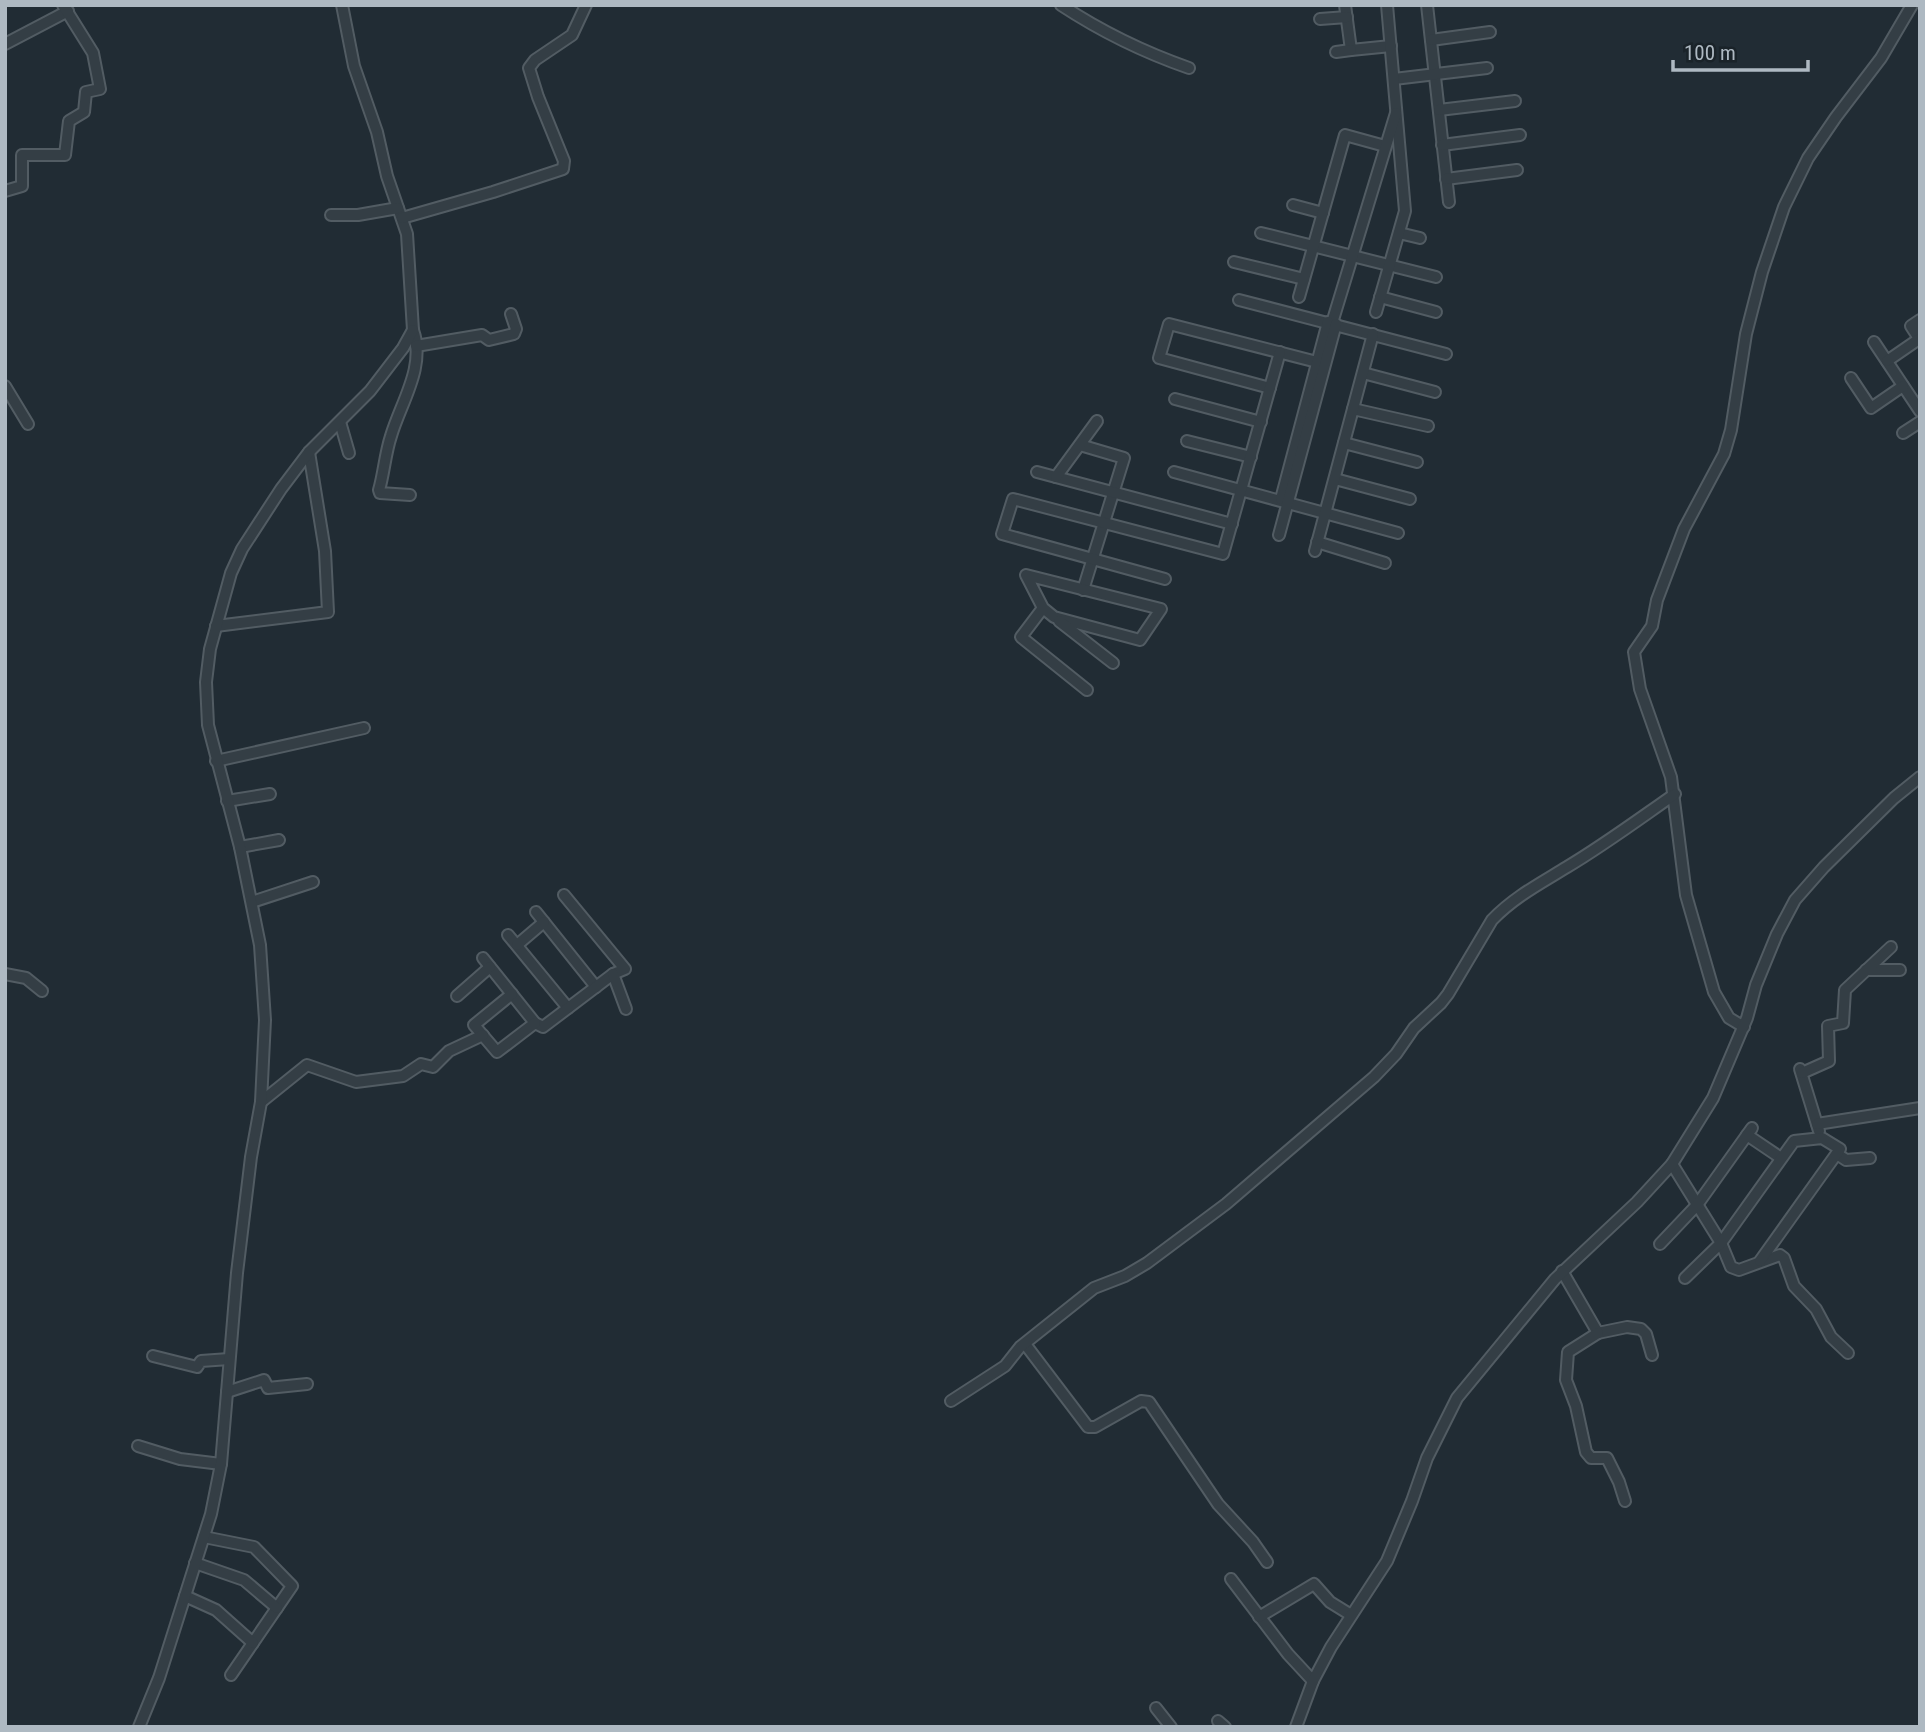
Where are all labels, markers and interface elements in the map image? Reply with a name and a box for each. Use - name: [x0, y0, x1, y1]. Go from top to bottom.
- scale bar: [1673, 28, 1808, 72]
- text: 100 m: [1684, 41, 1736, 65]

